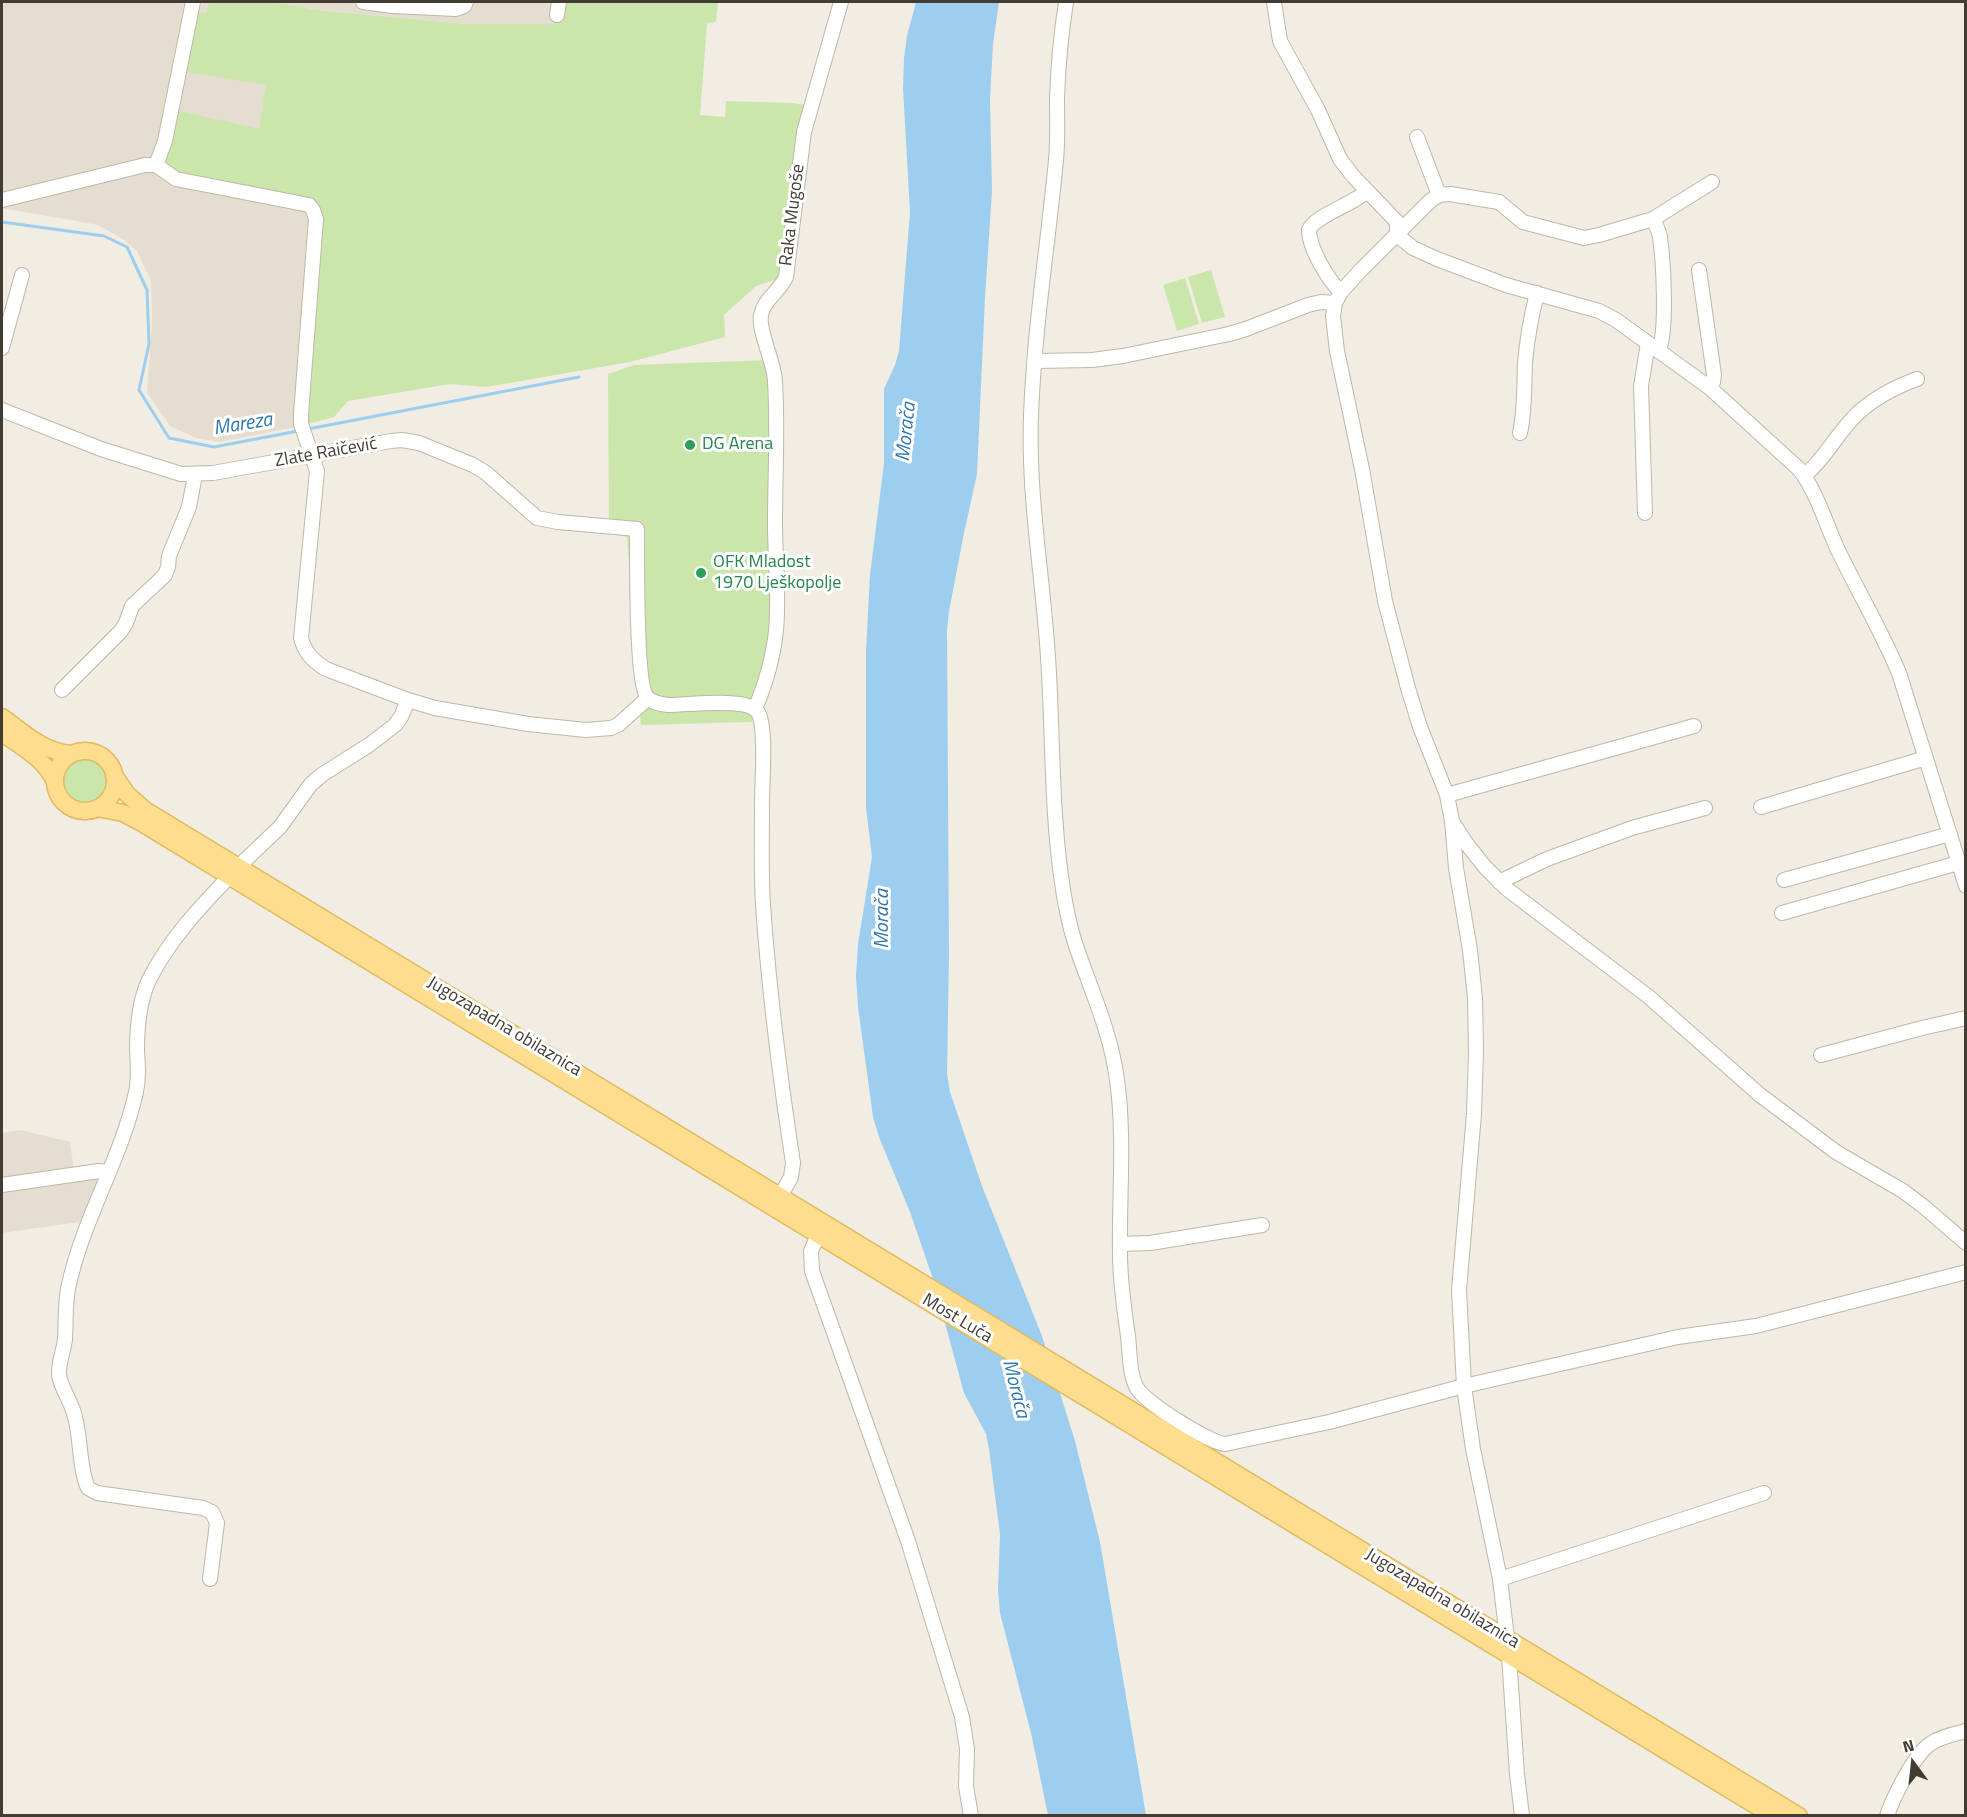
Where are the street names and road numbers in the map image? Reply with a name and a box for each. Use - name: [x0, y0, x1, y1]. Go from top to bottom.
- street label: Raka Mugoše: [776, 163, 810, 267]
- street label: Zlate Raičević: [273, 433, 379, 473]
- street label: Jugozapadna obilaznica: [423, 972, 585, 1082]
- street label: Most Luča: [918, 1290, 996, 1348]
- street label: Jugozapadna obilaznica: [1361, 1544, 1523, 1654]

